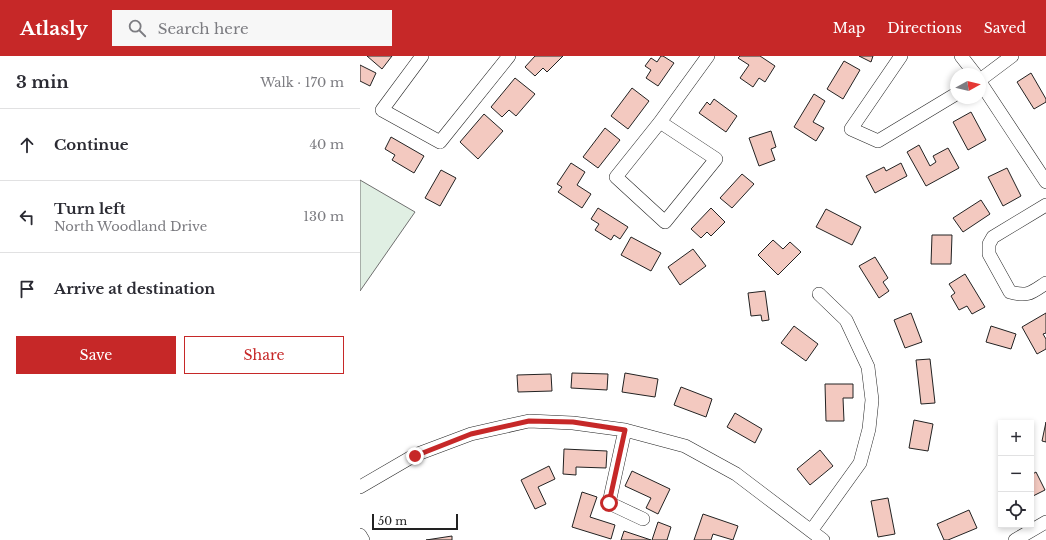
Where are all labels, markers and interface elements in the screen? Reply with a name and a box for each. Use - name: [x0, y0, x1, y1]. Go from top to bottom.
- search box: [112, 10, 392, 46]
- text: Atlasly: [20, 17, 88, 40]
- icon: search: [126, 17, 148, 39]
- text: Search here: [158, 19, 249, 38]
- text: Map: [833, 19, 865, 37]
- text: Directions: [887, 19, 962, 37]
- text: Saved: [984, 19, 1026, 37]
- north arrow: [950, 68, 986, 104]
- text: 3 min: [16, 72, 69, 93]
- text: Walk · 170 m: [260, 74, 344, 91]
- icon: ahead: [16, 134, 38, 156]
- text: Continue: [54, 135, 129, 154]
- text: 40 m: [309, 136, 344, 153]
- text: Turn left: [54, 199, 125, 218]
- icon: left: [16, 206, 38, 228]
- text: 130 m: [303, 208, 344, 225]
- text: North Woodland Drive: [54, 218, 207, 235]
- icon: arrive: [16, 278, 38, 300]
- text: Arrive at destination: [54, 279, 215, 298]
- button: Save: [16, 336, 176, 374]
- button: Share: [184, 336, 344, 374]
- map controls: [998, 420, 1034, 528]
- button: +: [998, 420, 1034, 456]
- route end: [406, 447, 424, 465]
- button: −: [998, 456, 1034, 492]
- button: locate: [998, 492, 1034, 528]
- route start: [600, 494, 618, 512]
- scale bar: [372, 512, 458, 531]
- text: 50 m: [378, 514, 407, 528]

